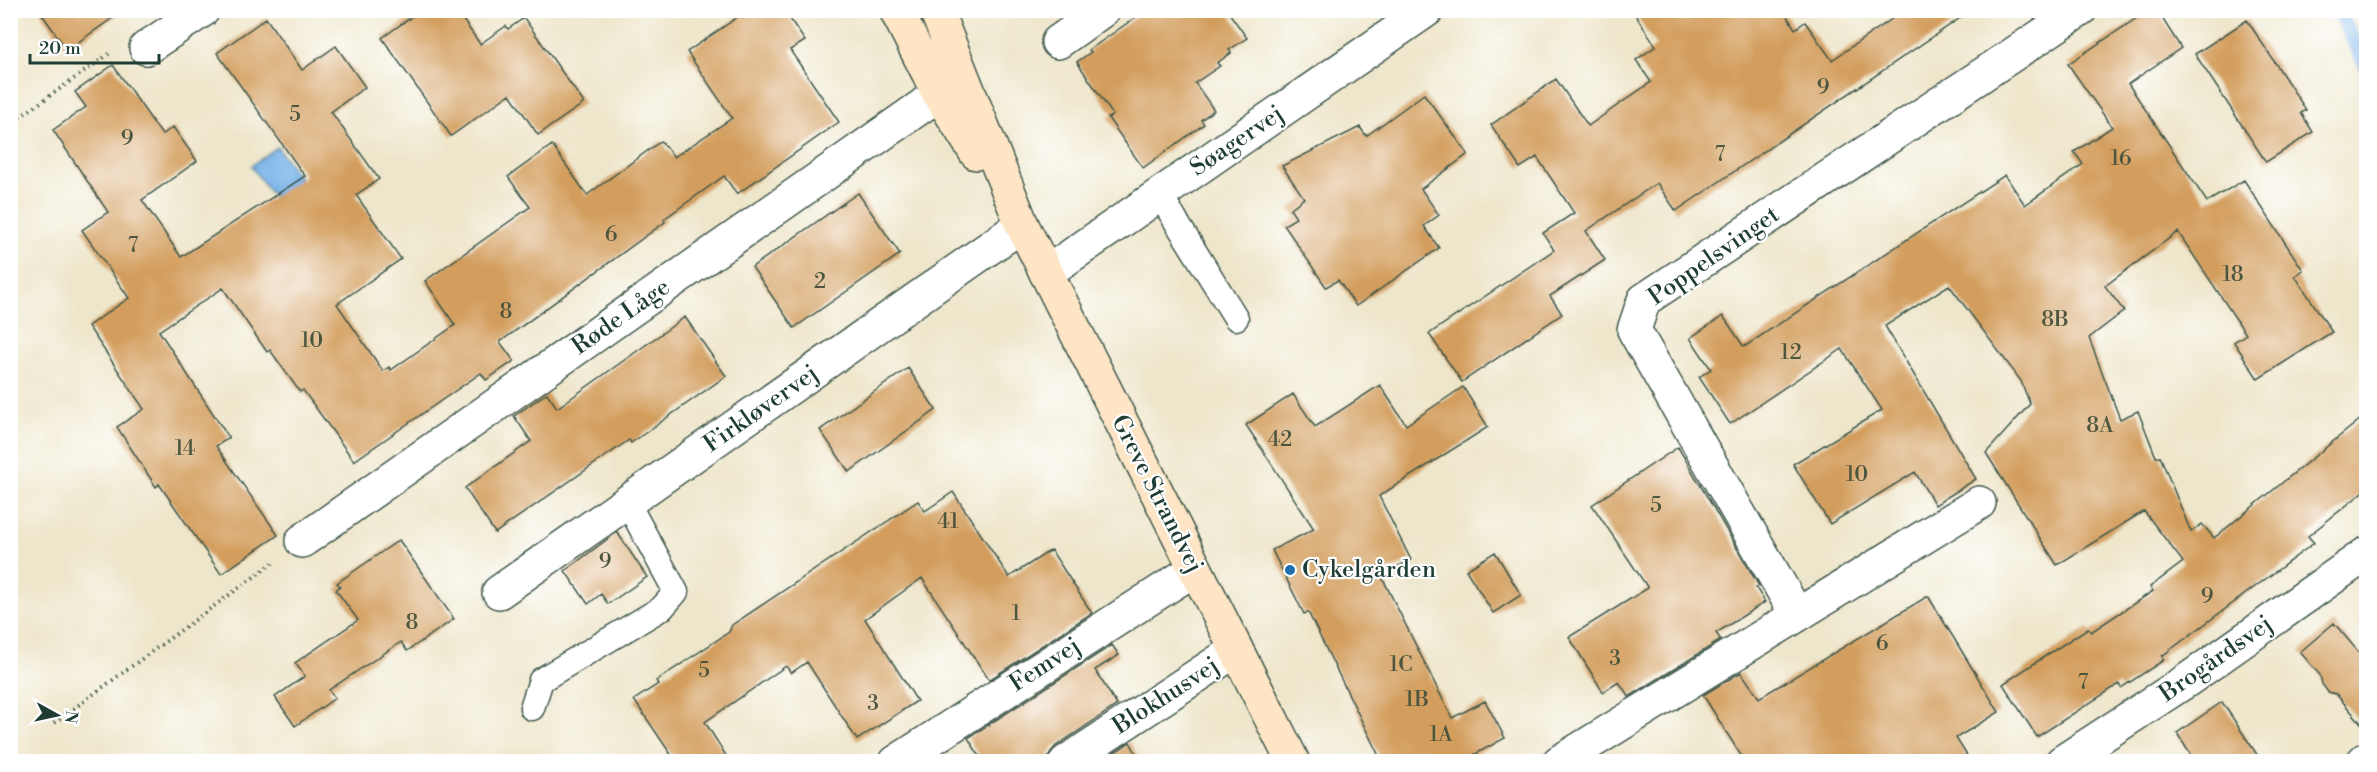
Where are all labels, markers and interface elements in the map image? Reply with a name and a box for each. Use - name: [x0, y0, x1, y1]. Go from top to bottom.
- scale bar: [30, 27, 159, 65]
- text: 20 m: [39, 37, 81, 60]
- house number: 9: [1817, 75, 1829, 101]
- street label: Søagervej: [1184, 99, 1290, 183]
- house number: 5: [289, 102, 301, 128]
- house number: 9: [121, 126, 133, 152]
- house number: 7: [1715, 142, 1726, 168]
- house number: 16: [2110, 146, 2132, 172]
- street label: Poppelsvinget: [1643, 199, 1786, 312]
- house number: 6: [605, 222, 618, 248]
- house number: 7: [128, 233, 139, 259]
- house number: 18: [2222, 262, 2244, 288]
- house number: 2: [814, 269, 826, 295]
- street label: Røde Låge: [566, 272, 676, 362]
- house number: 8: [500, 299, 512, 325]
- house number: 8B: [2041, 307, 2069, 333]
- house number: 10: [301, 328, 323, 354]
- house number: 12: [1780, 340, 1802, 366]
- street label: Firkløvervej: [698, 358, 824, 460]
- street label: Greve Strandvej: [1104, 410, 1210, 578]
- house number: 8A: [2086, 413, 2114, 439]
- house number: 42: [1268, 427, 1292, 453]
- house number: 14: [175, 436, 195, 462]
- house number: 10: [1846, 462, 1868, 488]
- house number: 5: [1650, 493, 1662, 519]
- house number: 41: [937, 509, 959, 535]
- house number: 9: [599, 549, 611, 575]
- place label: Cykelgården: [1302, 555, 1436, 585]
- marker: Cykelgården: [1283, 563, 1297, 577]
- house number: 9: [2201, 584, 2213, 610]
- house number: 1: [1011, 601, 1021, 627]
- street label: Brogårdsvej: [2153, 609, 2278, 710]
- house number: 8: [406, 610, 418, 636]
- street label: Femvej: [1004, 631, 1086, 699]
- house number: 6: [1876, 631, 1889, 657]
- house number: 3: [1609, 646, 1621, 672]
- street label: Blokhusvej: [1106, 651, 1225, 742]
- house number: 1C: [1389, 652, 1413, 678]
- house number: 5: [698, 658, 710, 684]
- house number: 7: [2078, 670, 2089, 696]
- north arrow: [27, 685, 87, 745]
- house number: 1B: [1405, 687, 1429, 713]
- house number: 3: [867, 691, 879, 717]
- text: N: [60, 709, 82, 725]
- house number: 1A: [1429, 722, 1453, 748]

